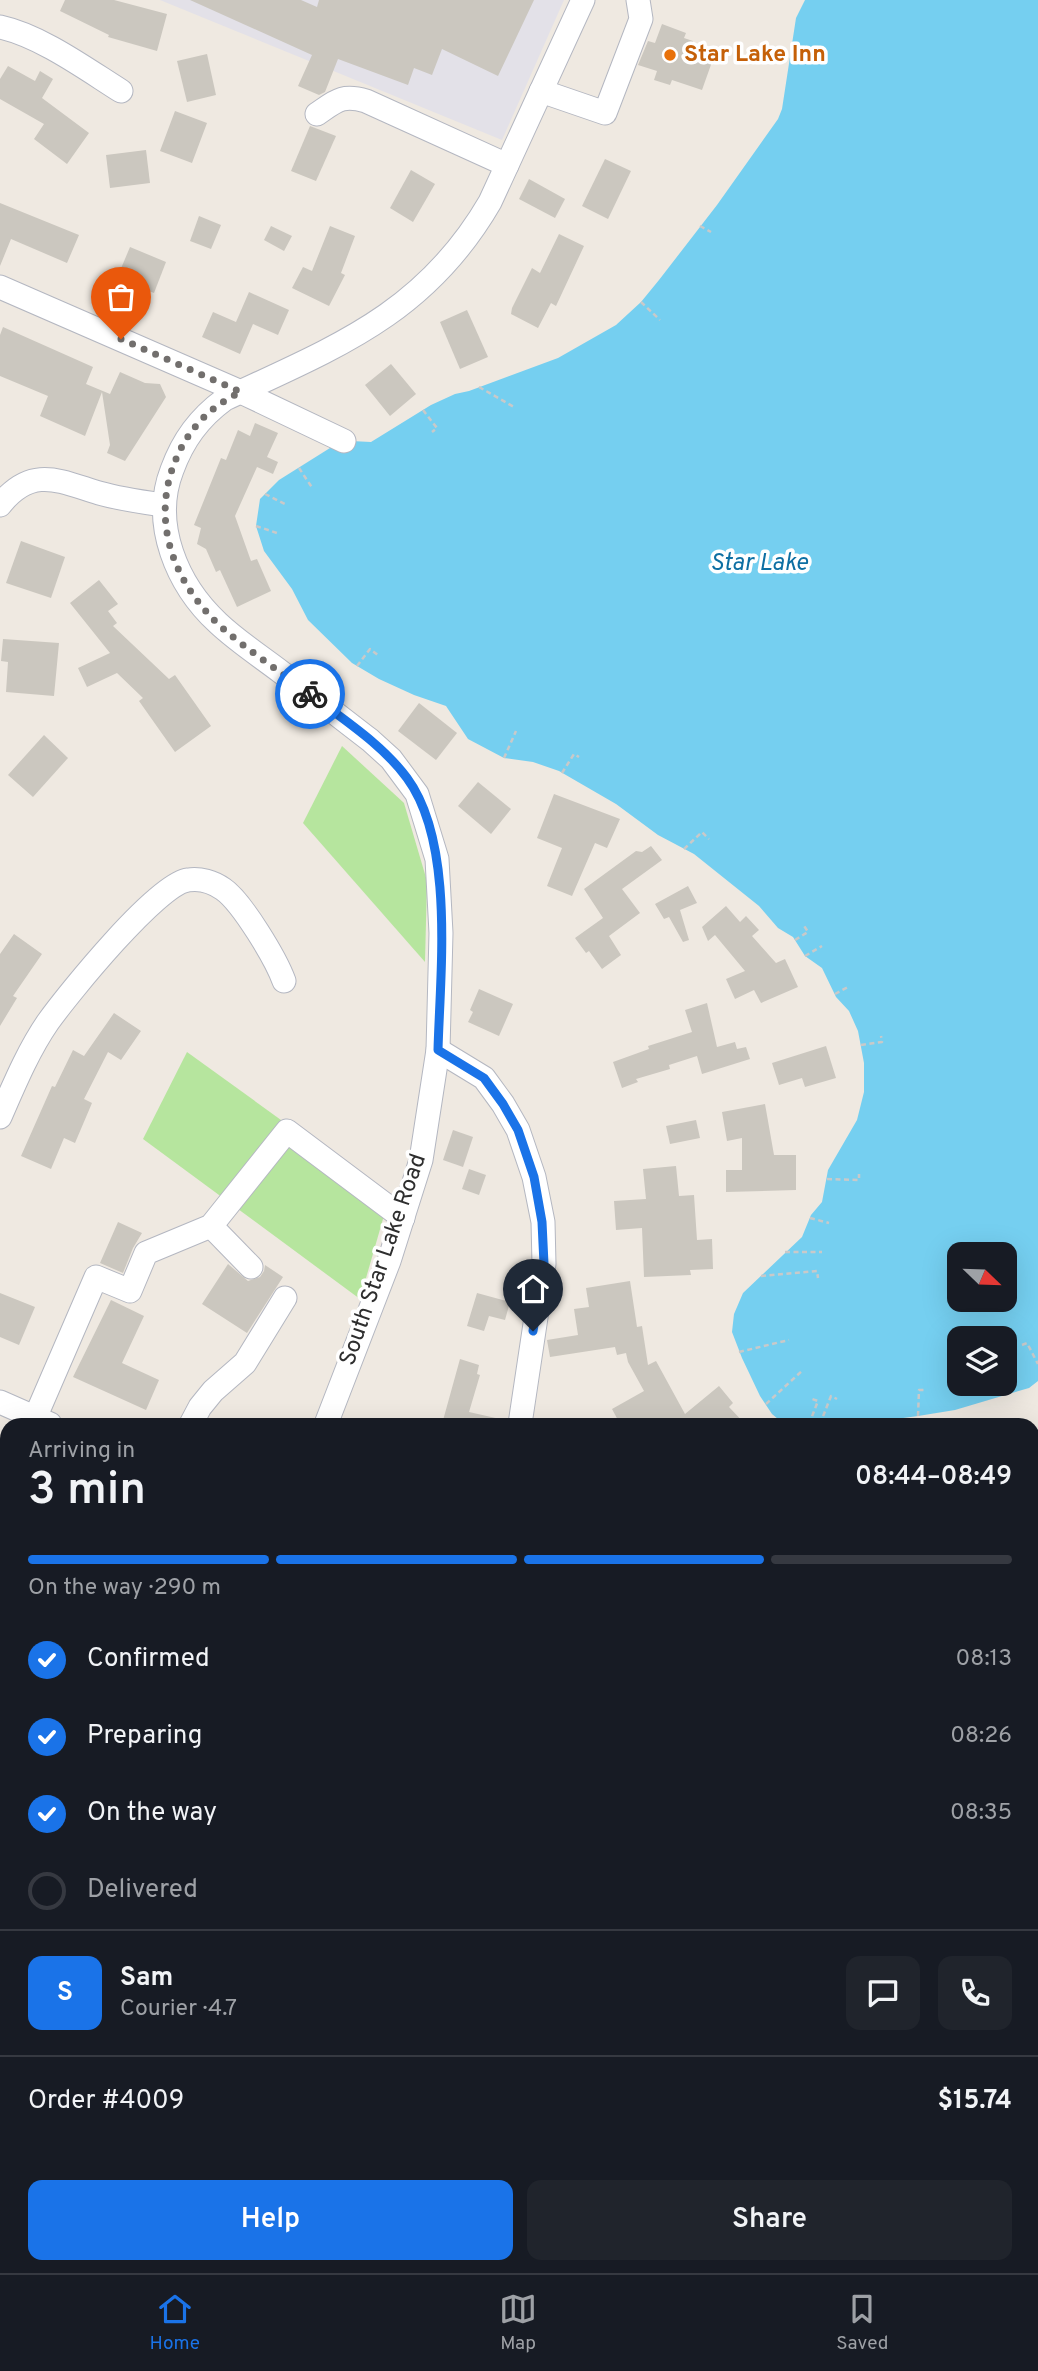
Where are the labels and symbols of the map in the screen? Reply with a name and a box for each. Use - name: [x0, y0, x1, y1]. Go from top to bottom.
- place label: Star Lake Inn: [684, 41, 826, 70]
- marker: Star Lake Inn: [662, 47, 678, 63]
- pin: [91, 267, 151, 339]
- water label: Star Lake: [710, 549, 809, 579]
- courier: [275, 659, 345, 729]
- street label: South Star Lake Road: [334, 1150, 434, 1370]
- north arrow: [947, 1242, 1017, 1312]
- pin: [503, 1259, 563, 1331]

